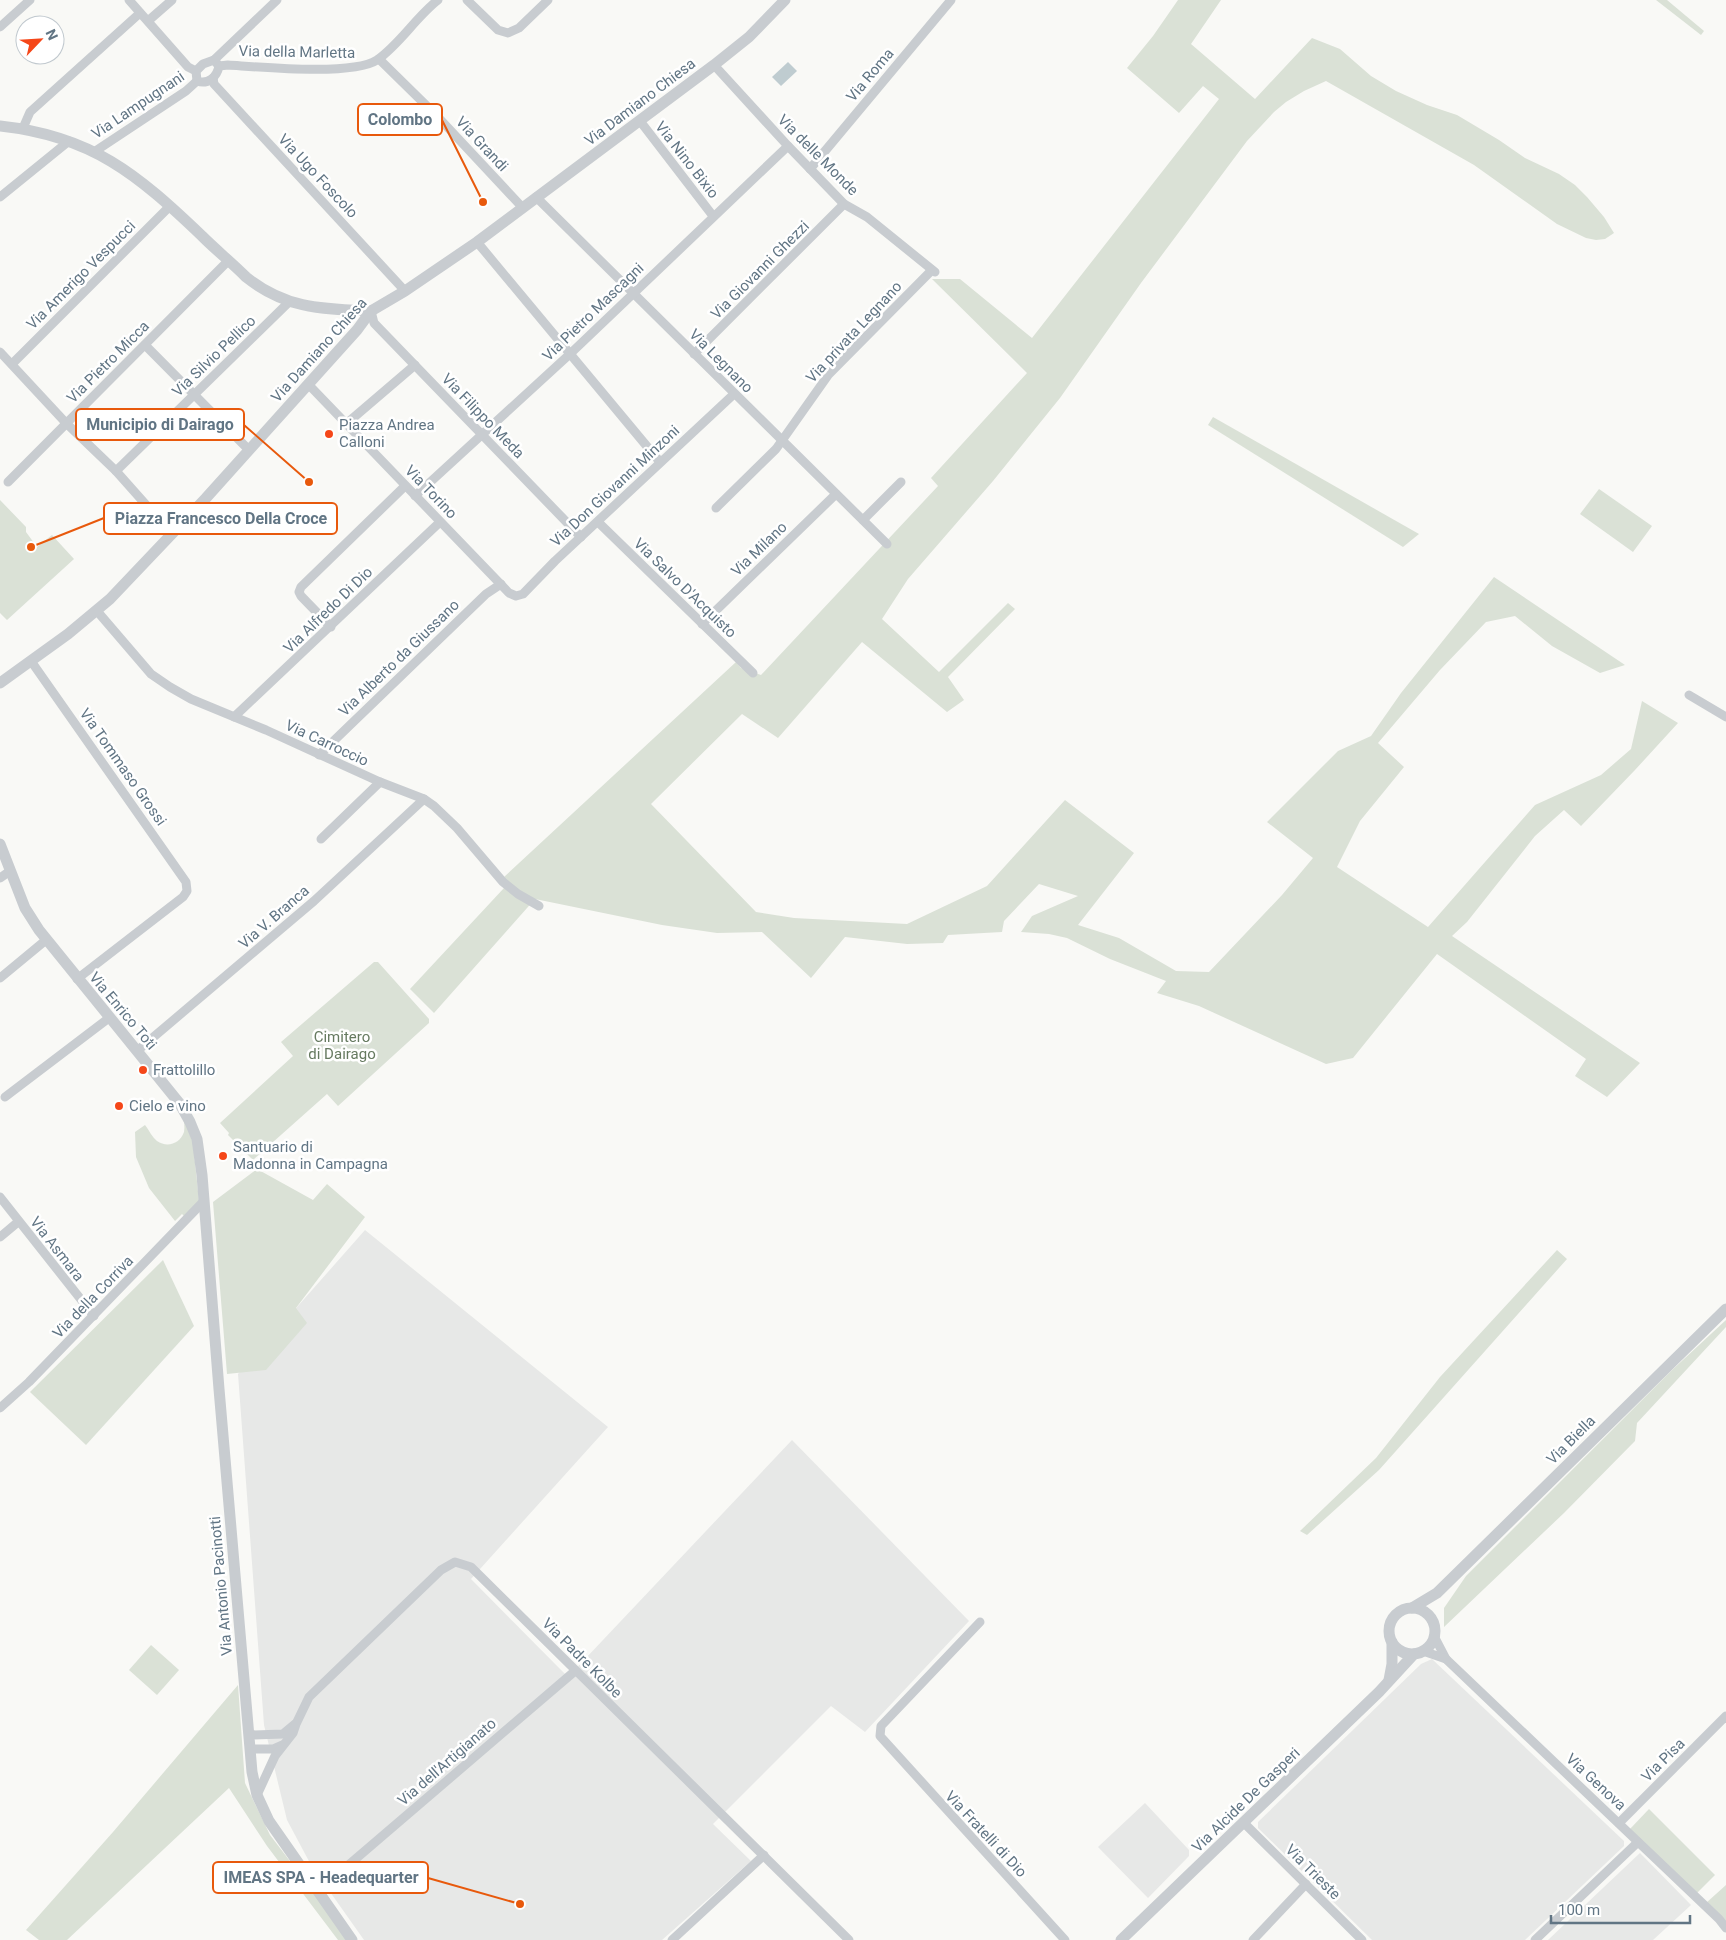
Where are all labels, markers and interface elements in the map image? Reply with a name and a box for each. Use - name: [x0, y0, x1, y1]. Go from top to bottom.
- north arrow: [15, 15, 65, 65]
- text: N: [42, 27, 61, 42]
- street label: Via della Marletta: [239, 42, 355, 62]
- street label: Via Roma: [842, 45, 898, 105]
- street label: Via Damiano Chiesa: [581, 54, 699, 150]
- street label: Via Lampugnani: [88, 67, 188, 143]
- callout: Colombo: [358, 104, 442, 135]
- text: Colombo: [368, 110, 432, 129]
- street label: Via delle Monde: [774, 111, 862, 199]
- street label: Via Grandi: [452, 113, 512, 175]
- street label: Via Nino Bixio: [651, 118, 723, 202]
- street label: Via Ugo Foscolo: [274, 130, 362, 222]
- street label: Via Amerigo Vespucci: [23, 217, 139, 333]
- street label: Via Giovanni Ghezzi: [707, 217, 813, 323]
- street label: Via Pietro Mascagni: [539, 259, 647, 365]
- street label: Via privata Legnano: [802, 278, 906, 386]
- street label: Via Damiano Chiesa: [267, 294, 371, 406]
- street label: Via Silvio Pellico: [168, 312, 260, 400]
- street label: Via Pietro Micca: [63, 317, 153, 407]
- street label: Via Legnano: [685, 325, 757, 397]
- street label: Via Filippo Meda: [438, 370, 528, 462]
- callout: Municipio di Dairago: [76, 409, 244, 440]
- text: Municipio di Dairago: [86, 415, 234, 434]
- place label: Piazza Andrea Calloni: [339, 416, 435, 451]
- street label: Via Don Giovanni Minzoni: [547, 421, 683, 551]
- marker: Piazza Andrea Calloni: [323, 428, 335, 440]
- street label: Via Torino: [401, 462, 461, 522]
- callout: Piazza Francesco Della Croce: [104, 503, 337, 534]
- text: Piazza Francesco Della Croce: [115, 509, 328, 528]
- street label: Via Milano: [727, 518, 791, 580]
- street label: Via Salvo D'Acquisto: [630, 534, 740, 642]
- street label: Via Alfredo Di Dio: [280, 563, 376, 657]
- street label: Via Alberto da Giussano: [335, 596, 463, 720]
- street label: Via Tommaso Grossi: [76, 705, 170, 829]
- street label: Via Carroccio: [283, 716, 371, 770]
- street label: Via V. Branca: [235, 882, 313, 952]
- street label: Via Enrico Toti: [85, 969, 161, 1053]
- park label: Cimitero di Dairago: [308, 1028, 376, 1063]
- place label: Frattolillo: [153, 1061, 215, 1079]
- marker: Frattolillo: [137, 1064, 149, 1076]
- place label: Cielo e vino: [129, 1097, 206, 1115]
- marker: Cielo e vino: [113, 1100, 125, 1112]
- place label: Santuario di Madonna in Campagna: [233, 1138, 388, 1173]
- marker: Santuario di Madonna in Campagna: [217, 1150, 229, 1162]
- street label: Via Asmara: [26, 1213, 88, 1285]
- street label: Via della Corriva: [49, 1252, 137, 1342]
- street label: Via Biella: [1543, 1412, 1599, 1468]
- street label: Via Antonio Pacinotti: [206, 1515, 236, 1657]
- street label: Via Padre Kolbe: [538, 1614, 626, 1702]
- street label: Via dell'Artigianato: [394, 1714, 500, 1810]
- street label: Via Pisa: [1638, 1735, 1688, 1785]
- street label: Via Alcide De Gasperi: [1188, 1744, 1304, 1856]
- street label: Via Genova: [1562, 1750, 1630, 1814]
- street label: Via Fratelli di Dio: [941, 1787, 1031, 1881]
- street label: Via Trieste: [1282, 1841, 1344, 1903]
- callout: IMEAS SPA - Headequarter: [213, 1862, 428, 1893]
- text: IMEAS SPA - Headequarter: [223, 1868, 419, 1887]
- scale bar: [1551, 1892, 1690, 1924]
- text: 100 m: [1558, 1901, 1600, 1919]

